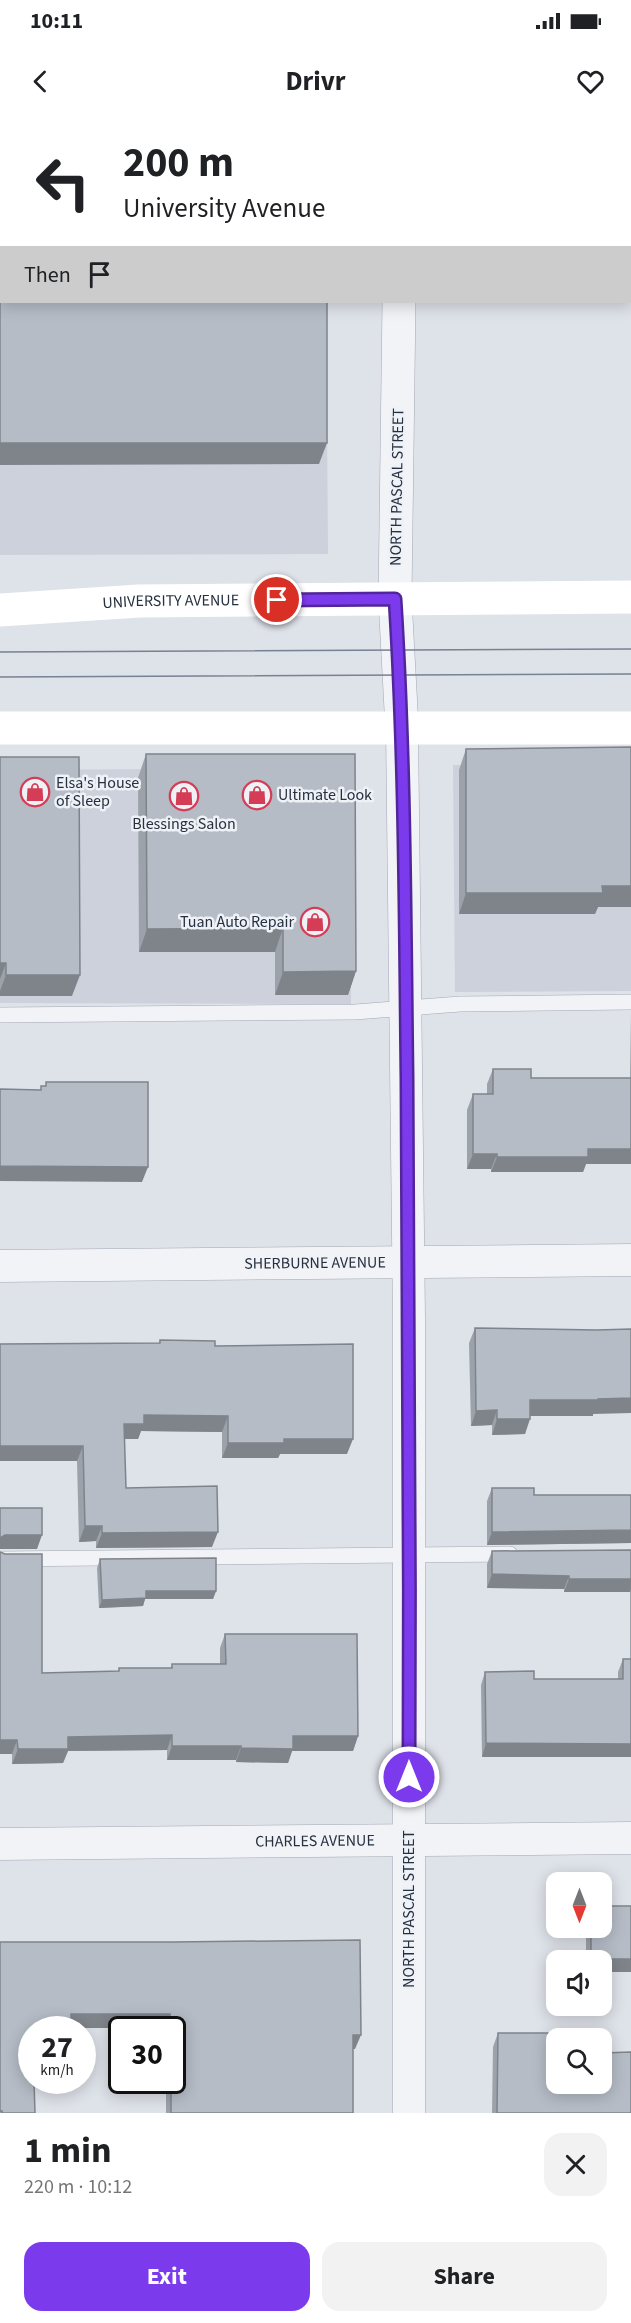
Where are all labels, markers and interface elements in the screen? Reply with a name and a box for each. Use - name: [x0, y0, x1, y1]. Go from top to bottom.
- text: 10:11: [30, 5, 83, 37]
- text: Drivr: [285, 62, 346, 101]
- icon: back: [24, 65, 57, 98]
- icon: heart: [574, 65, 607, 98]
- text: 200 m: [123, 133, 234, 193]
- icon: left: [24, 144, 102, 222]
- text: University Avenue: [123, 189, 325, 228]
- icon: arrive: [83, 258, 116, 291]
- text: Then: [24, 259, 71, 291]
- street label: NORTH PASCAL STREET: [385, 408, 409, 566]
- pin: [251, 574, 302, 625]
- icon: arrive: [260, 583, 293, 616]
- street label: UNIVERSITY AVENUE: [102, 589, 239, 614]
- place label: Elsa's House of Sleep: [56, 772, 139, 812]
- shop icon: Elsa's House of Sleep: [19, 776, 51, 808]
- shop icon: Ultimate Look: [241, 779, 273, 811]
- shop icon: Blessings Salon: [168, 780, 200, 812]
- place label: Ultimate Look: [278, 784, 372, 806]
- place label: Blessings Salon: [132, 813, 236, 835]
- shop icon: Tuan Auto Repair: [299, 906, 331, 938]
- place label: Tuan Auto Repair: [180, 911, 294, 933]
- street label: SHERBURNE AVENUE: [244, 1251, 386, 1275]
- position arrow: [377, 1745, 441, 1809]
- street label: CHARLES AVENUE: [255, 1829, 375, 1853]
- street label: NORTH PASCAL STREET: [398, 1830, 420, 1988]
- north arrow: [546, 1872, 612, 1938]
- map controls: [546, 1872, 612, 2094]
- button: sound: [546, 1950, 612, 2016]
- speed limit sign: 30: [108, 2016, 186, 2094]
- text: 27: [41, 2026, 73, 2069]
- button: search: [546, 2028, 612, 2094]
- text: km/h: [40, 2060, 74, 2081]
- text: 1 min: [24, 2125, 112, 2176]
- button: close: [544, 2133, 607, 2196]
- text: 220 m · 10:12: [24, 2173, 132, 2201]
- button: Exit: [24, 2242, 310, 2311]
- button: Share: [322, 2242, 607, 2311]

